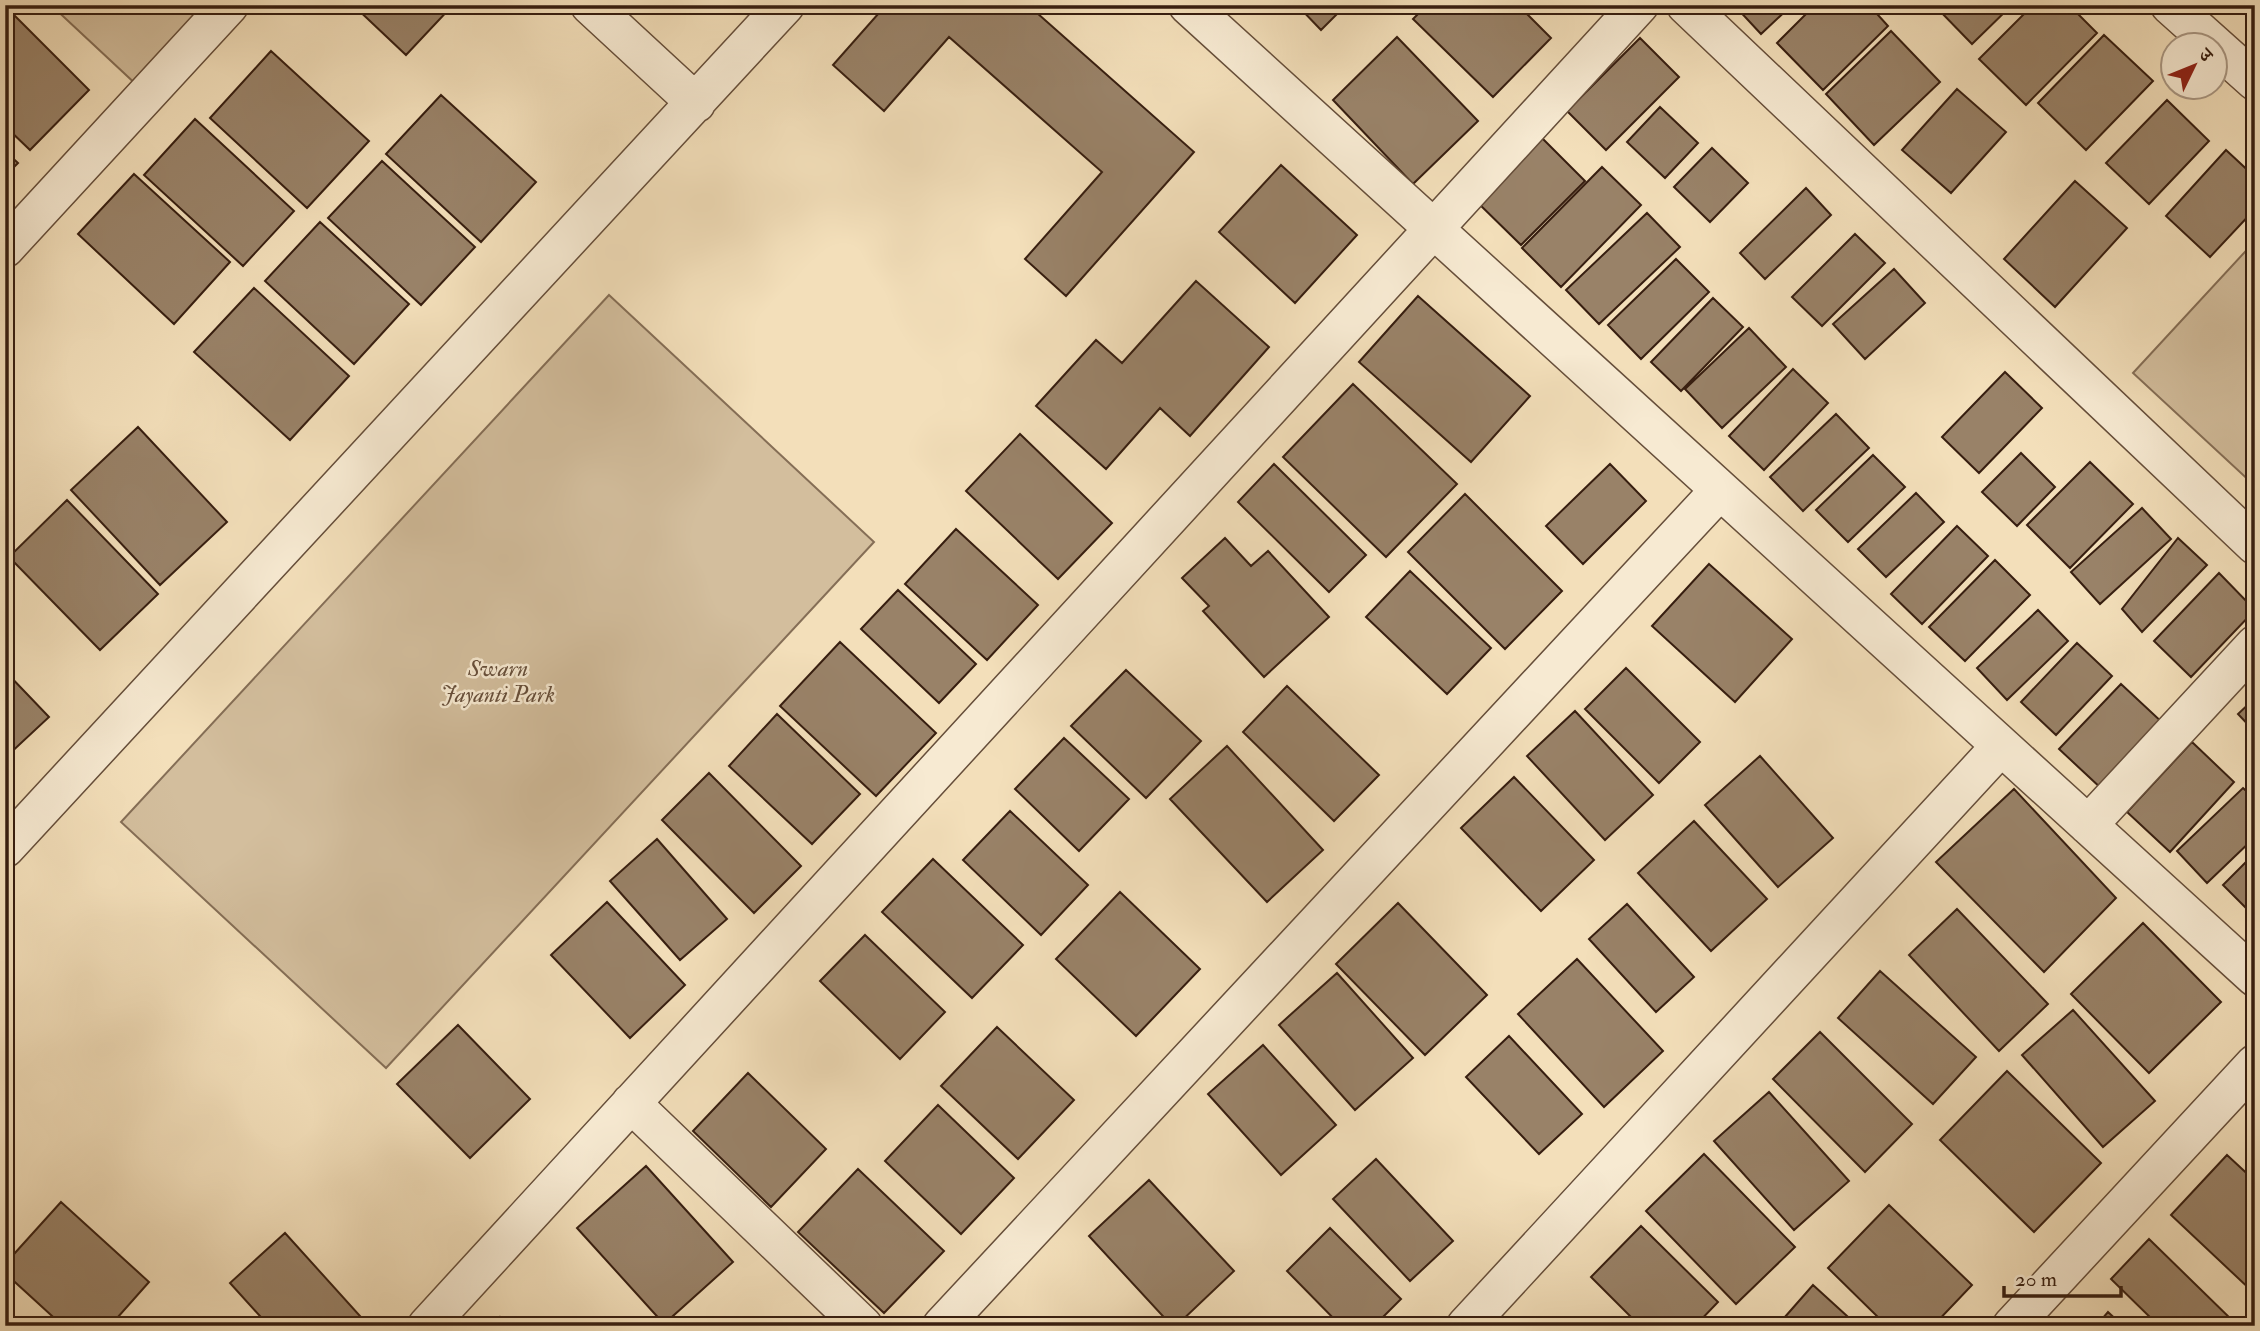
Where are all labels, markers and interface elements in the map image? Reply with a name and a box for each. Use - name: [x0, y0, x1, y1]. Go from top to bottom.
- north arrow: [2158, 32, 2228, 102]
- text: उ: [2192, 42, 2219, 68]
- park label: Swarn Jayanti Park: [441, 654, 555, 709]
- scale bar: [2004, 1254, 2122, 1298]
- text: 20 m: [2015, 1266, 2057, 1293]

